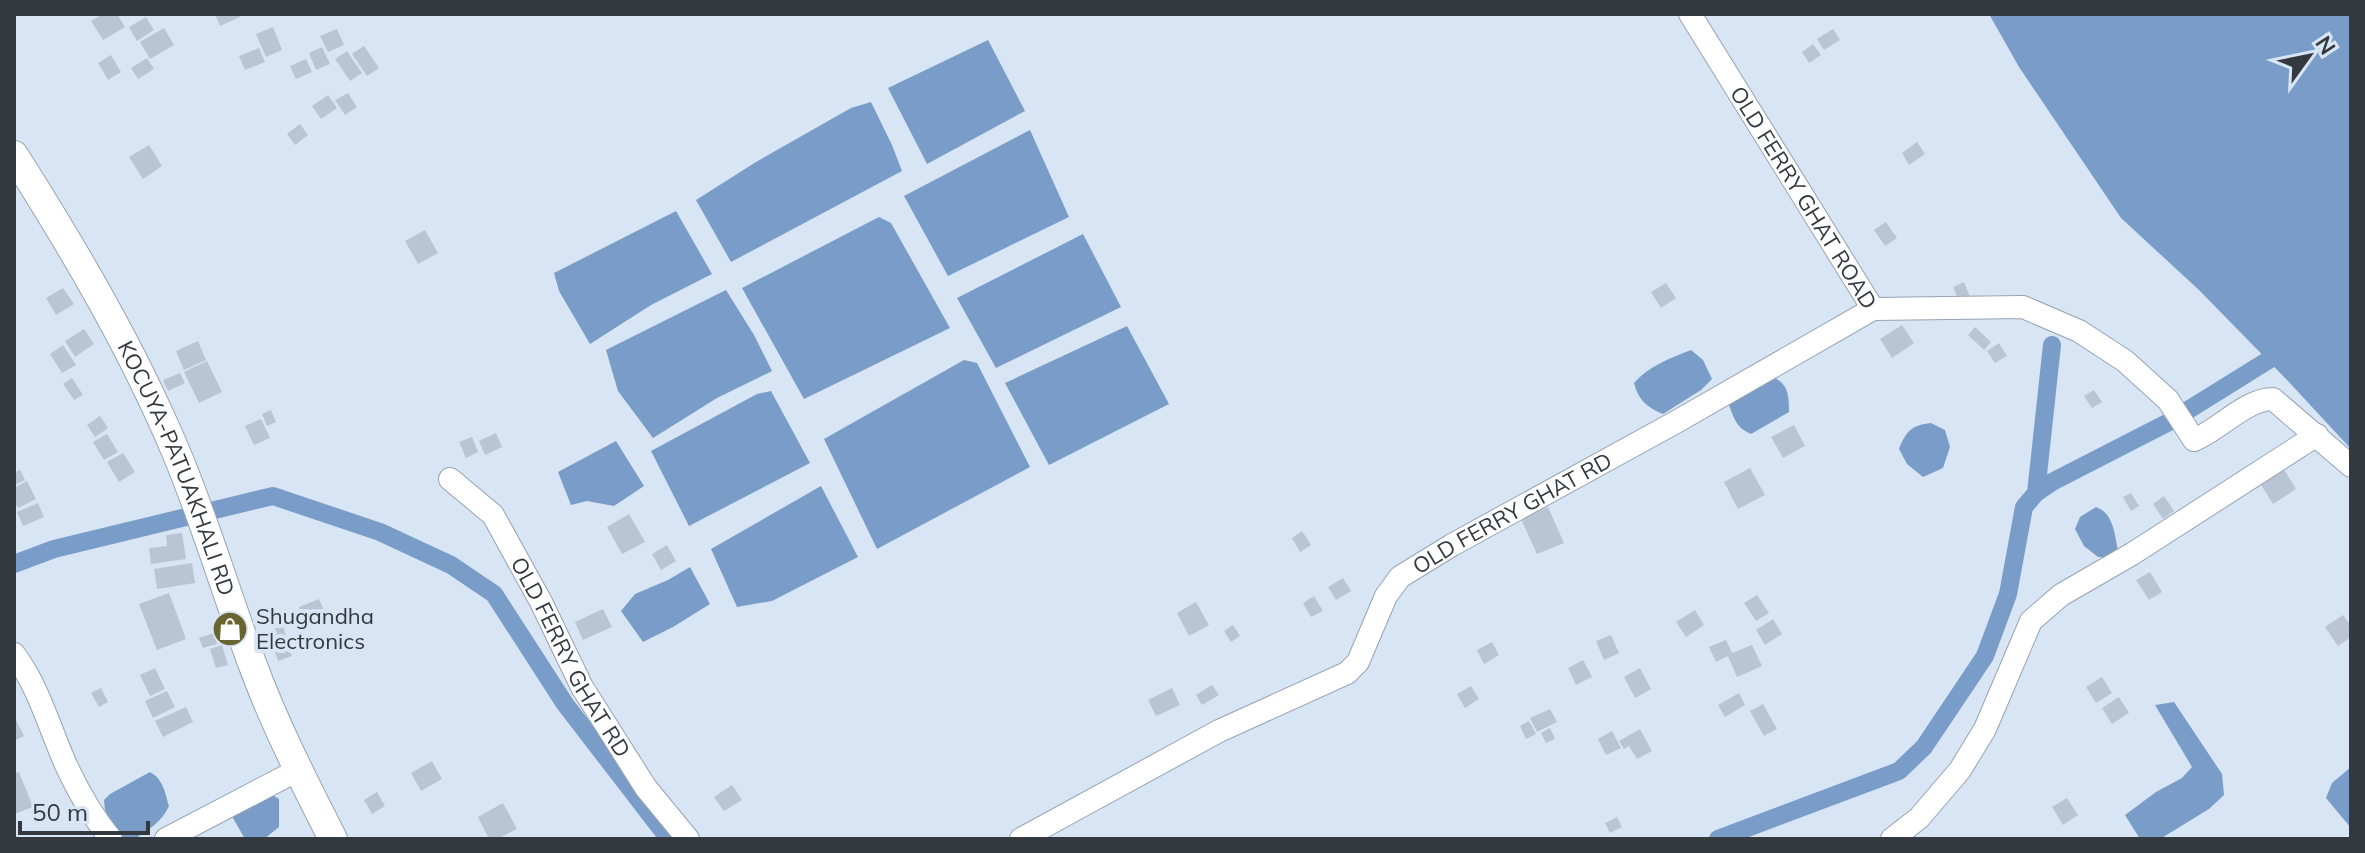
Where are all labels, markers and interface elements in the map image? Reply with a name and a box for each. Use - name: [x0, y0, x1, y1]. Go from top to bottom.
- north arrow: [2269, 16, 2349, 96]
- text: N: [2310, 31, 2342, 60]
- street label: OLD FERRY GHAT ROAD: [1724, 81, 1883, 314]
- street label: KOCUYA-PATUAKHALI RD: [112, 336, 241, 599]
- street label: OLD FERRY GHAT RD: [1407, 446, 1617, 580]
- street label: OLD FERRY GHAT RD: [505, 552, 637, 762]
- place label: Shugandha Electronics: [256, 602, 374, 655]
- shop icon: Shugandha Electronics: [211, 610, 249, 648]
- scale bar: [20, 785, 148, 835]
- text: 50 m: [32, 797, 88, 827]

